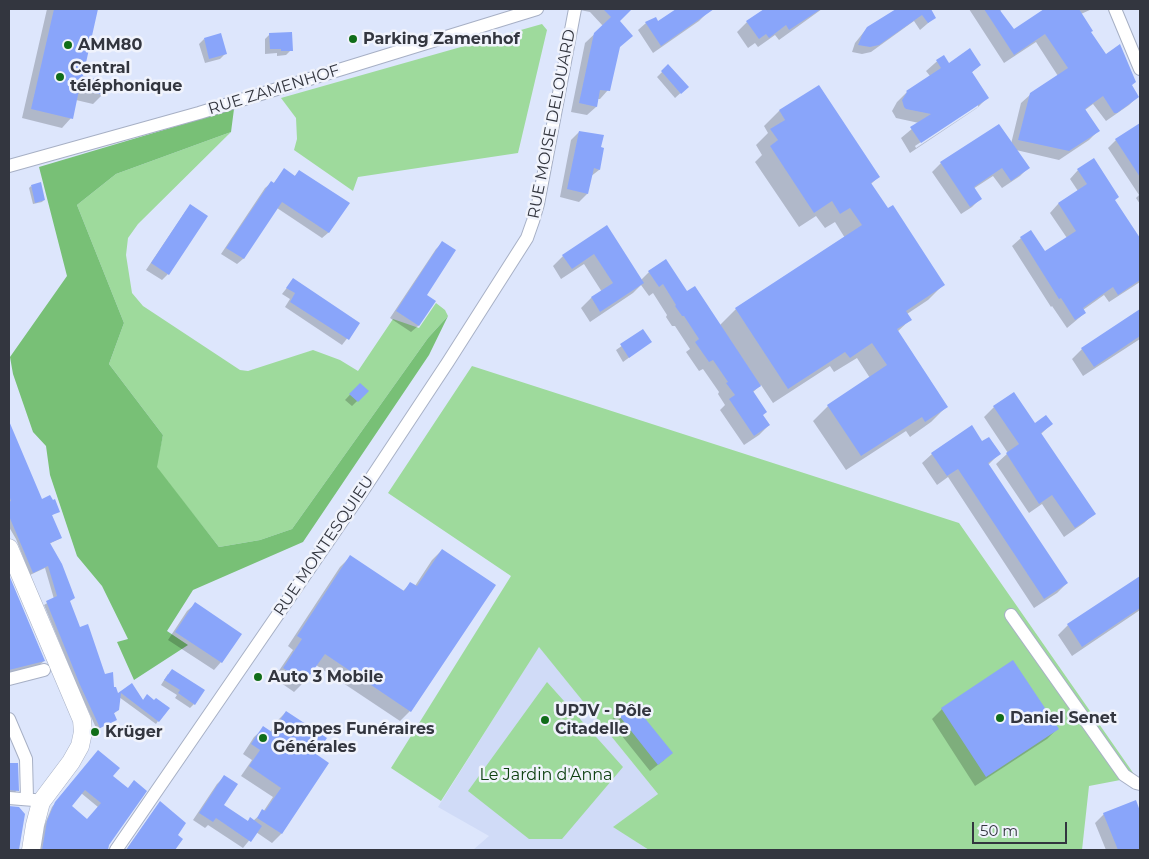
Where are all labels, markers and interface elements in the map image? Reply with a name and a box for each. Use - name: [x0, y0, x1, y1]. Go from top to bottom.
- street label: RUE MOISE DELOUARD: [524, 28, 580, 220]
- place label: Parking Zamenhof: [363, 29, 520, 49]
- marker: Parking Zamenhof: [347, 33, 359, 45]
- place label: AMM80: [78, 35, 142, 55]
- marker: AMM80: [62, 39, 74, 51]
- place label: Central téléphonique: [70, 58, 182, 96]
- street label: RUE ZAMENHOF: [206, 61, 342, 119]
- marker: Central téléphonique: [54, 71, 66, 83]
- street label: RUE MONTESQUIEU: [270, 472, 378, 620]
- place label: Auto 3 Mobile: [268, 667, 383, 687]
- marker: Auto 3 Mobile: [252, 671, 264, 683]
- place label: UPJV - Pôle Citadelle: [555, 701, 652, 739]
- place label: Daniel Senet: [1010, 708, 1117, 728]
- marker: Daniel Senet: [994, 712, 1006, 724]
- marker: UPJV - Pôle Citadelle: [539, 714, 551, 726]
- place label: Pompes Funéraires Générales: [273, 719, 434, 757]
- place label: Krüger: [105, 722, 163, 742]
- marker: Krüger: [89, 726, 101, 738]
- marker: Pompes Funéraires Générales: [257, 732, 269, 744]
- park label: Le Jardin d'Anna: [480, 765, 612, 785]
- scale bar: [974, 812, 1069, 844]
- text: 50 m: [980, 821, 1018, 840]

